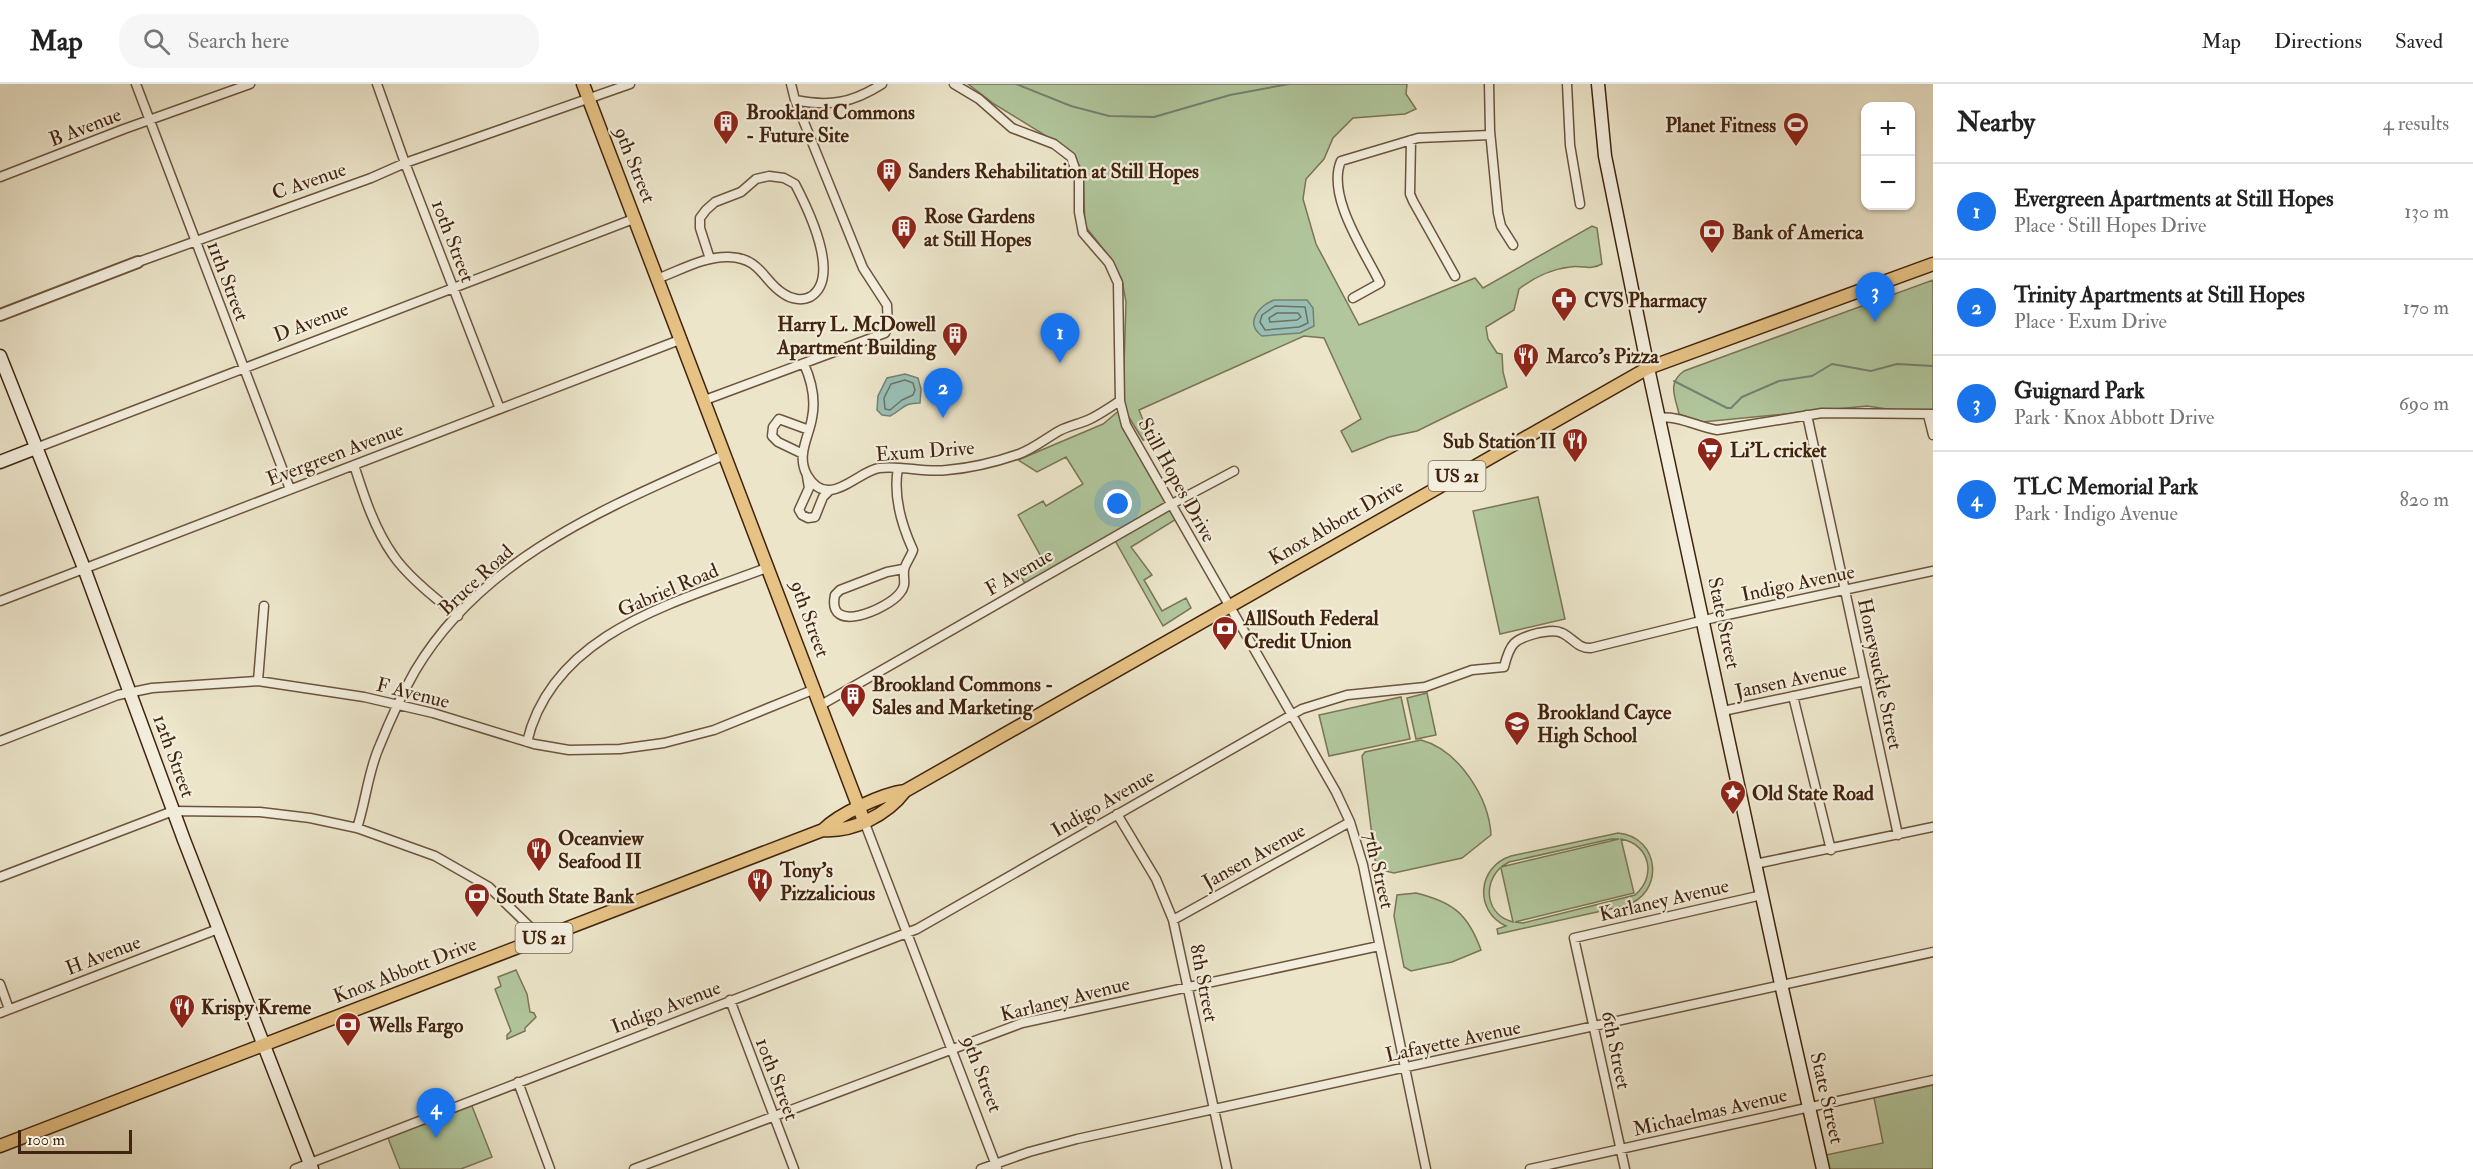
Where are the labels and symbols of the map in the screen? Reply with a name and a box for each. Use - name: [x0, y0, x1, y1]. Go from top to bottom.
- place label: Brookland Commons - Future Site: [746, 100, 915, 148]
- street label: B Avenue: [45, 102, 125, 152]
- building icon: Brookland Commons - Future Site: [711, 108, 741, 146]
- sports icon: Planet Fitness: [1781, 110, 1811, 148]
- place label: Planet Fitness: [1665, 113, 1776, 138]
- street label: 9th Street: [608, 122, 662, 207]
- building icon: Sanders Rehabilitation at Still Hopes: [874, 156, 904, 194]
- street label: C Avenue: [269, 157, 349, 205]
- place label: Sanders Rehabilitation at Still Hopes: [908, 159, 1199, 185]
- street label: 10th Street: [426, 196, 480, 286]
- place label: Rose Gardens at Still Hopes: [924, 204, 1035, 253]
- building icon: Rose Gardens at Still Hopes: [889, 213, 919, 251]
- bank icon: Bank of America: [1697, 217, 1727, 255]
- place label: Bank of America: [1732, 220, 1864, 245]
- street label: 11th Street: [201, 237, 255, 325]
- pin: 3: [1856, 272, 1894, 322]
- pharmacy icon: CVS Pharmacy: [1549, 285, 1579, 323]
- place label: CVS Pharmacy: [1584, 288, 1708, 314]
- street label: D Avenue: [270, 296, 352, 348]
- place label: Harry L. McDowell Apartment Building: [776, 312, 937, 361]
- pin: 1: [1040, 314, 1080, 363]
- building icon: Harry L. McDowell Apartment Building: [940, 320, 970, 358]
- restaurant icon: Marco's Pizza: [1511, 341, 1541, 379]
- place label: Marco's Pizza: [1545, 344, 1660, 369]
- pin: 2: [924, 368, 962, 418]
- street label: Still Hopes Drive: [1132, 413, 1221, 547]
- street label: Evergreen Avenue: [263, 416, 407, 492]
- restaurant icon: Sub Station II: [1560, 426, 1590, 464]
- place label: Sub Station II: [1443, 429, 1556, 454]
- street label: Exum Drive: [875, 435, 975, 467]
- supermarket icon: Li'L cricket: [1695, 435, 1725, 473]
- place label: Li'L cricket: [1730, 438, 1827, 463]
- road number: US 21: [1428, 461, 1486, 491]
- street label: Knox Abbott Drive: [1264, 473, 1408, 571]
- your location: [1103, 489, 1132, 518]
- street label: Bruce Road: [433, 539, 519, 621]
- street label: F Avenue: [980, 543, 1058, 601]
- street label: Gabriel Road: [614, 558, 722, 622]
- street label: Indigo Avenue: [1739, 559, 1857, 607]
- street label: 9th Street: [784, 575, 836, 661]
- street label: State Street: [1702, 575, 1746, 672]
- street label: Honeysuckle Street: [1852, 596, 1908, 752]
- place label: AllSouth Federal Credit Union: [1243, 606, 1379, 654]
- bank icon: AllSouth Federal Credit Union: [1210, 614, 1240, 652]
- street label: Jansen Avenue: [1732, 656, 1849, 704]
- street label: F Avenue: [374, 672, 452, 714]
- place label: Brookland Commons - Sales and Marketing: [872, 672, 1054, 721]
- building icon: Brookland Commons - Sales and Marketing: [838, 681, 868, 719]
- place label: Brookland Cayce High School: [1537, 700, 1672, 749]
- school or university icon: Brookland Cayce High School: [1502, 709, 1532, 747]
- street label: 12th Street: [147, 711, 201, 801]
- street label: Indigo Avenue: [1047, 763, 1159, 843]
- place icon: Old State Road: [1718, 778, 1748, 816]
- place label: Old State Road: [1752, 781, 1874, 806]
- street label: Jansen Avenue: [1197, 817, 1310, 895]
- place label: Oceanview Seafood II: [558, 826, 644, 874]
- street label: 7th Street: [1358, 829, 1400, 912]
- restaurant icon: Oceanview Seafood II: [524, 835, 554, 873]
- place label: Tony's Pizzalicious: [779, 858, 875, 906]
- restaurant icon: Tony's Pizzalicious: [745, 866, 775, 904]
- street label: Karlaney Avenue: [1597, 873, 1731, 927]
- bank icon: South State Bank: [462, 881, 492, 919]
- place label: South State Bank: [496, 884, 635, 909]
- road number: US 21: [516, 923, 572, 953]
- street label: H Avenue: [62, 929, 144, 981]
- street label: Knox Abbott Drive: [330, 931, 480, 1009]
- street label: 8th Street: [1184, 942, 1224, 1025]
- street label: Karlaney Avenue: [998, 971, 1132, 1027]
- street label: Indigo Avenue: [608, 975, 724, 1039]
- restaurant icon: Krispy Kreme: [167, 992, 197, 1030]
- place label: Krispy Kreme: [201, 995, 312, 1021]
- street label: 6th Street: [1596, 1009, 1637, 1092]
- bank icon: Wells Fargo: [333, 1010, 363, 1048]
- place label: Wells Fargo: [367, 1013, 464, 1039]
- street label: Lafayette Avenue: [1383, 1014, 1523, 1068]
- street label: 9th Street: [955, 1030, 1008, 1116]
- street label: 10th Street: [750, 1034, 804, 1124]
- street label: State Street: [1804, 1050, 1850, 1147]
- street label: Michaelmas Avenue: [1630, 1082, 1790, 1142]
- pin: 4: [416, 1088, 456, 1138]
- scale bar: [18, 1127, 132, 1154]

